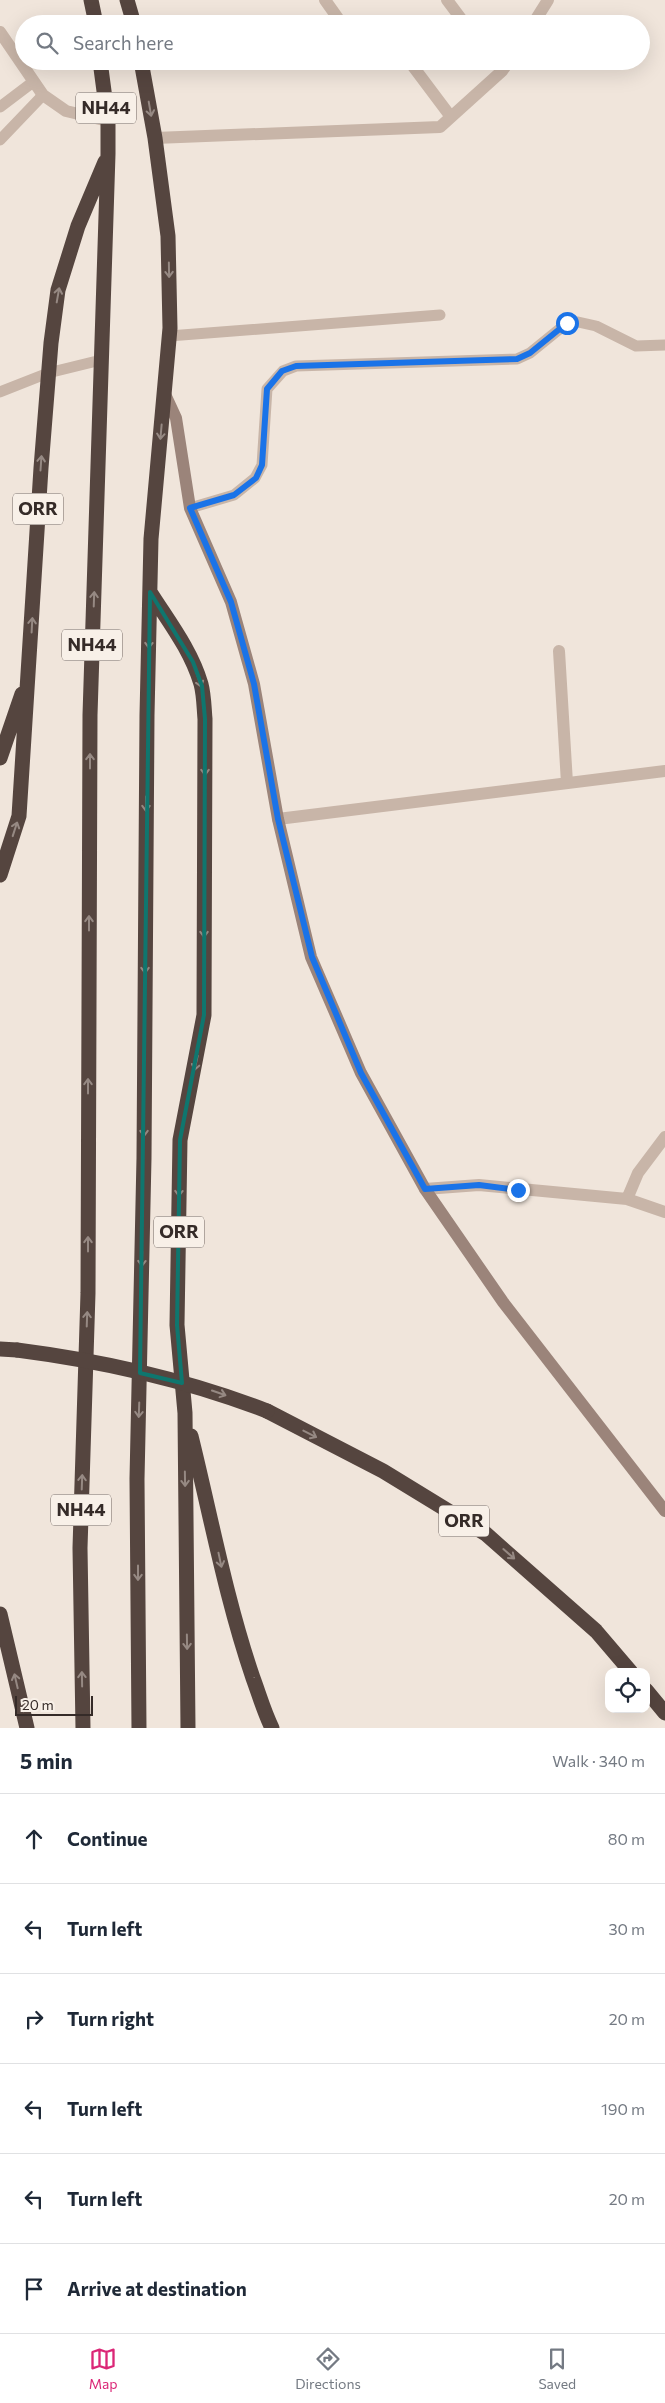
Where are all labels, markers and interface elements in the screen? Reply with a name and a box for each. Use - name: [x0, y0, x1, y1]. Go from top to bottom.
- search box: [15, 15, 650, 70]
- icon: search: [33, 29, 61, 57]
- text: Search here: [73, 31, 173, 54]
- road number: NH44: [76, 92, 136, 124]
- one-way arrow: [145, 101, 155, 117]
- one-way arrow: [164, 262, 174, 278]
- one-way arrow: [53, 288, 63, 304]
- route start: [556, 312, 579, 335]
- one-way arrow: [156, 424, 166, 440]
- one-way arrow: [37, 455, 46, 471]
- road number: ORR: [13, 494, 63, 524]
- one-way arrow: [89, 591, 99, 607]
- one-way arrow: [27, 618, 36, 634]
- road number: NH44: [62, 630, 122, 660]
- one-way arrow: [144, 632, 154, 649]
- one-way arrow: [195, 672, 205, 688]
- one-way arrow: [85, 753, 95, 770]
- one-way arrow: [200, 760, 210, 776]
- one-way arrow: [141, 795, 151, 811]
- one-way arrow: [10, 821, 20, 837]
- one-way arrow: [84, 916, 94, 932]
- one-way arrow: [199, 922, 209, 938]
- one-way arrow: [140, 958, 150, 974]
- one-way arrow: [190, 1054, 200, 1070]
- one-way arrow: [83, 1078, 93, 1094]
- one-way arrow: [139, 1120, 149, 1136]
- route end: [507, 1179, 530, 1202]
- one-way arrow: [174, 1180, 184, 1197]
- road number: ORR: [154, 1216, 204, 1248]
- one-way arrow: [83, 1236, 93, 1252]
- one-way arrow: [138, 1251, 147, 1267]
- one-way arrow: [83, 1312, 92, 1328]
- one-way arrow: [210, 1389, 226, 1398]
- one-way arrow: [134, 1402, 144, 1418]
- one-way arrow: [303, 1429, 318, 1439]
- one-way arrow: [180, 1470, 190, 1487]
- one-way arrow: [77, 1474, 87, 1490]
- road number: NH44: [51, 1494, 111, 1526]
- road number: ORR: [439, 1505, 489, 1536]
- one-way arrow: [502, 1548, 515, 1560]
- one-way arrow: [216, 1552, 225, 1568]
- one-way arrow: [133, 1564, 143, 1580]
- one-way arrow: [182, 1633, 192, 1649]
- map controls: [605, 1668, 650, 1713]
- button: locate: [605, 1668, 650, 1713]
- one-way arrow: [77, 1672, 87, 1688]
- one-way arrow: [11, 1673, 20, 1689]
- scale bar: [15, 1693, 92, 1716]
- text: 20 m: [22, 1696, 54, 1713]
- text: 5 min: [20, 1748, 73, 1773]
- text: Walk · 340 m: [552, 1751, 645, 1770]
- icon: ahead: [20, 1825, 48, 1853]
- text: Continue: [67, 1827, 147, 1850]
- text: 80 m: [608, 1829, 645, 1848]
- icon: left: [20, 1915, 48, 1943]
- text: Turn left: [67, 1917, 142, 1940]
- text: 30 m: [608, 1919, 645, 1938]
- icon: right: [20, 2005, 48, 2033]
- text: Turn right: [67, 2007, 154, 2030]
- text: 20 m: [609, 2009, 645, 2028]
- icon: left: [20, 2095, 48, 2123]
- text: Turn left: [67, 2097, 142, 2120]
- text: 190 m: [601, 2099, 645, 2118]
- icon: left: [20, 2185, 48, 2213]
- text: Turn left: [67, 2187, 142, 2210]
- text: 20 m: [609, 2189, 645, 2208]
- icon: arrive: [20, 2275, 48, 2303]
- text: Arrive at destination: [67, 2277, 247, 2300]
- tab: Map: [89, 2345, 118, 2392]
- tab: Directions: [295, 2345, 361, 2392]
- tab: Saved: [538, 2345, 576, 2392]

